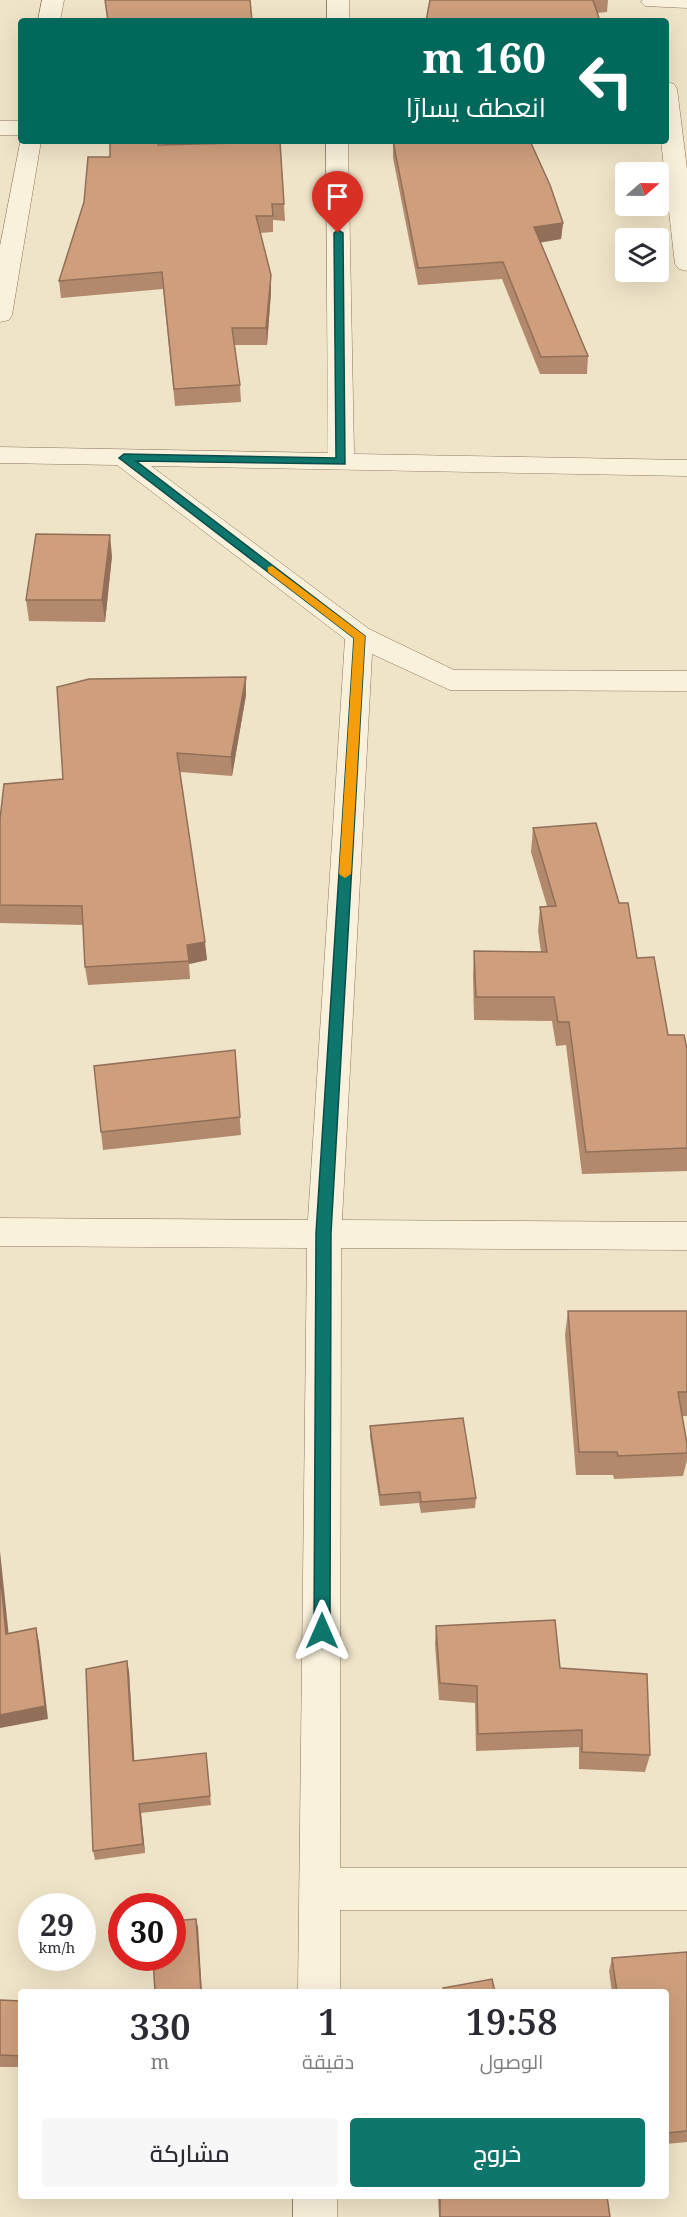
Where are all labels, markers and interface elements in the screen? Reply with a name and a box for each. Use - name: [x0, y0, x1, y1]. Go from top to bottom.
- text: 160 m: [422, 28, 546, 85]
- icon: left: [567, 42, 645, 120]
- text: انعطف يسارًا: [406, 88, 546, 125]
- north arrow: [615, 162, 669, 216]
- map controls: [615, 162, 669, 282]
- pin: [312, 171, 363, 233]
- icon: arrive: [321, 180, 354, 213]
- button: layers: [615, 228, 669, 282]
- position arrow: [290, 1599, 354, 1663]
- speed limit sign: 30: [108, 1893, 186, 1971]
- text: 29: [40, 1904, 74, 1945]
- text: km/h: [39, 1937, 75, 1957]
- text: 1: [318, 1997, 338, 2046]
- text: 19:58: [466, 1997, 557, 2046]
- text: 330: [130, 2002, 190, 2051]
- text: m: [151, 2048, 169, 2075]
- text: دقيقة: [302, 2048, 354, 2075]
- text: الوصول: [480, 2048, 543, 2075]
- button: مشاركة: [42, 2118, 338, 2187]
- button: خروج: [350, 2118, 645, 2187]

